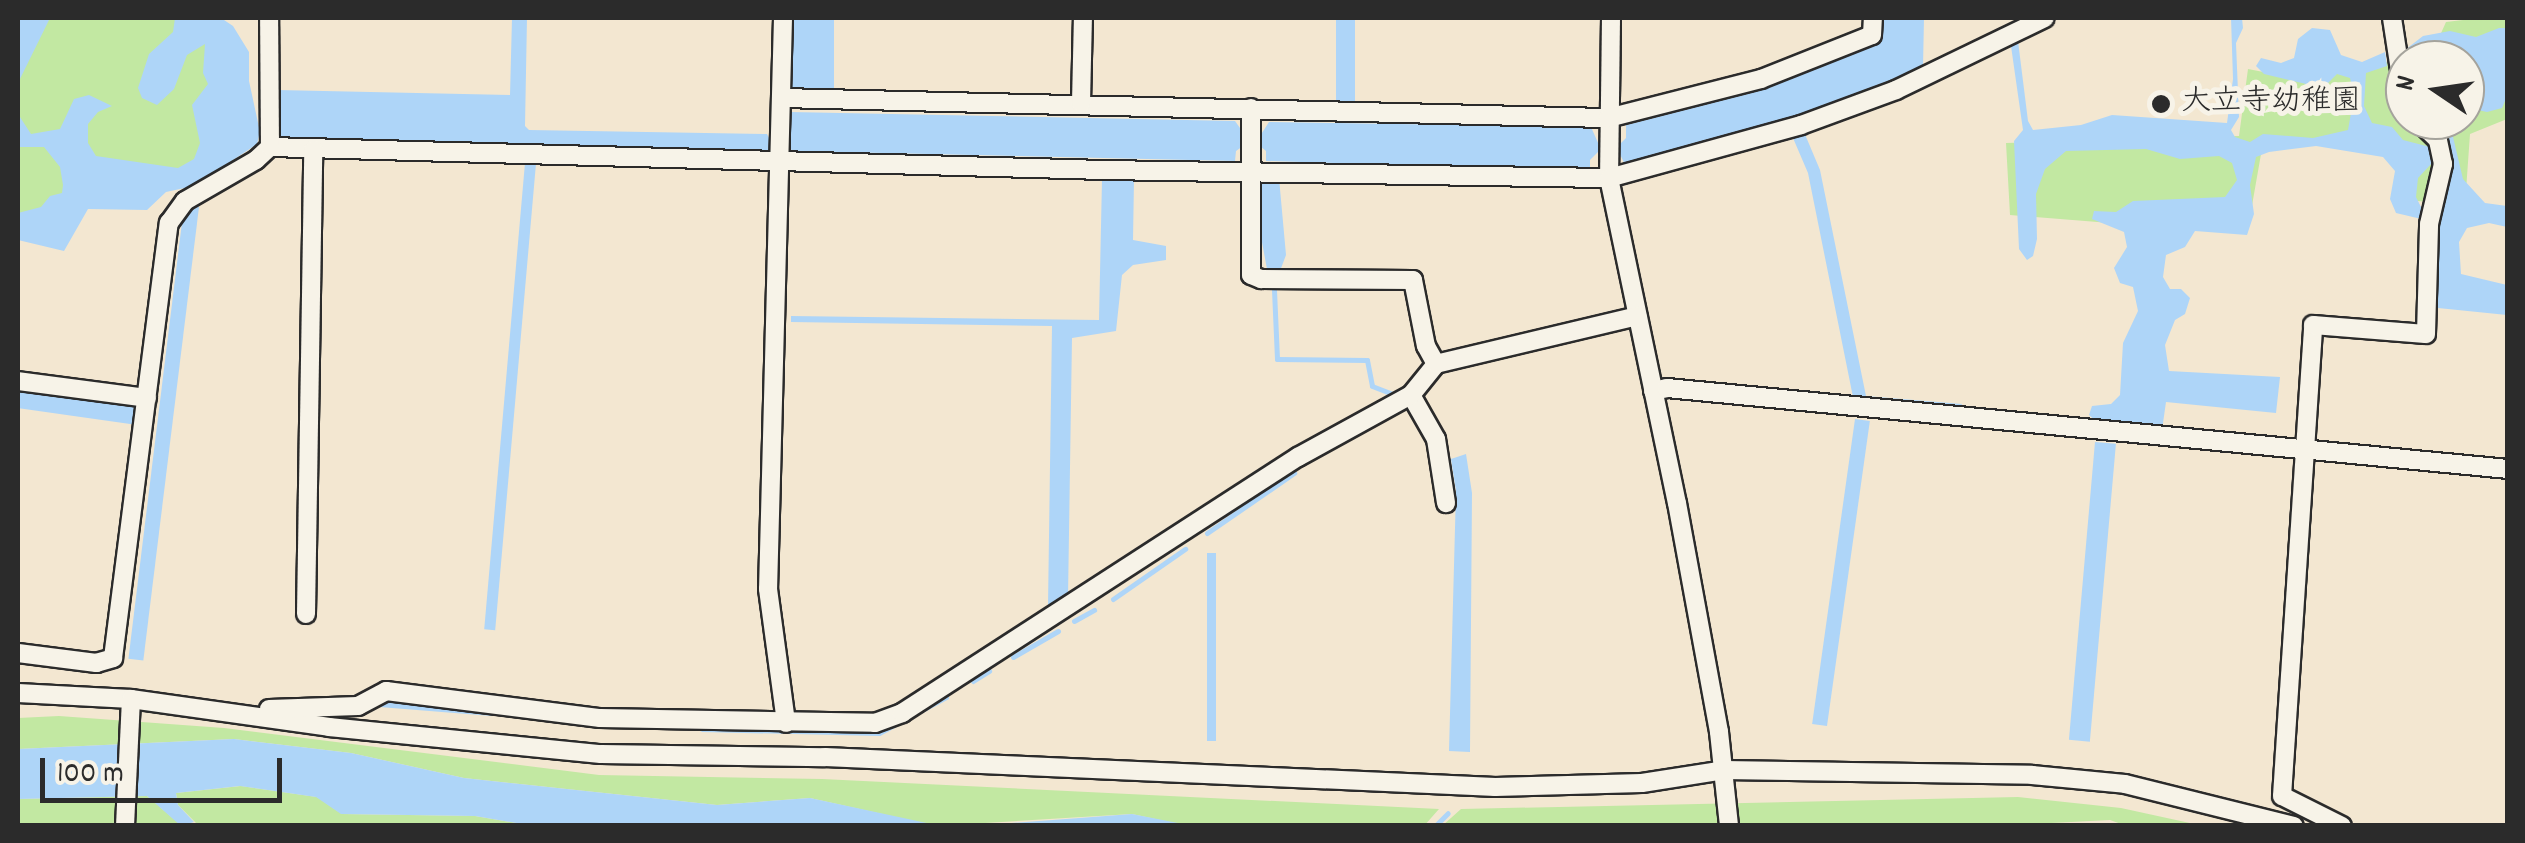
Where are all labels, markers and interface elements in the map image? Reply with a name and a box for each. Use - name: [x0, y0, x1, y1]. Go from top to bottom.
- north arrow: [2385, 40, 2485, 140]
- text: N: [2387, 72, 2429, 95]
- place label: 大立寺幼稚園: [2181, 86, 2361, 122]
- marker: 大立寺幼稚園: [2150, 93, 2172, 115]
- scale bar: [45, 738, 288, 800]
- text: 100 m: [57, 754, 124, 797]

